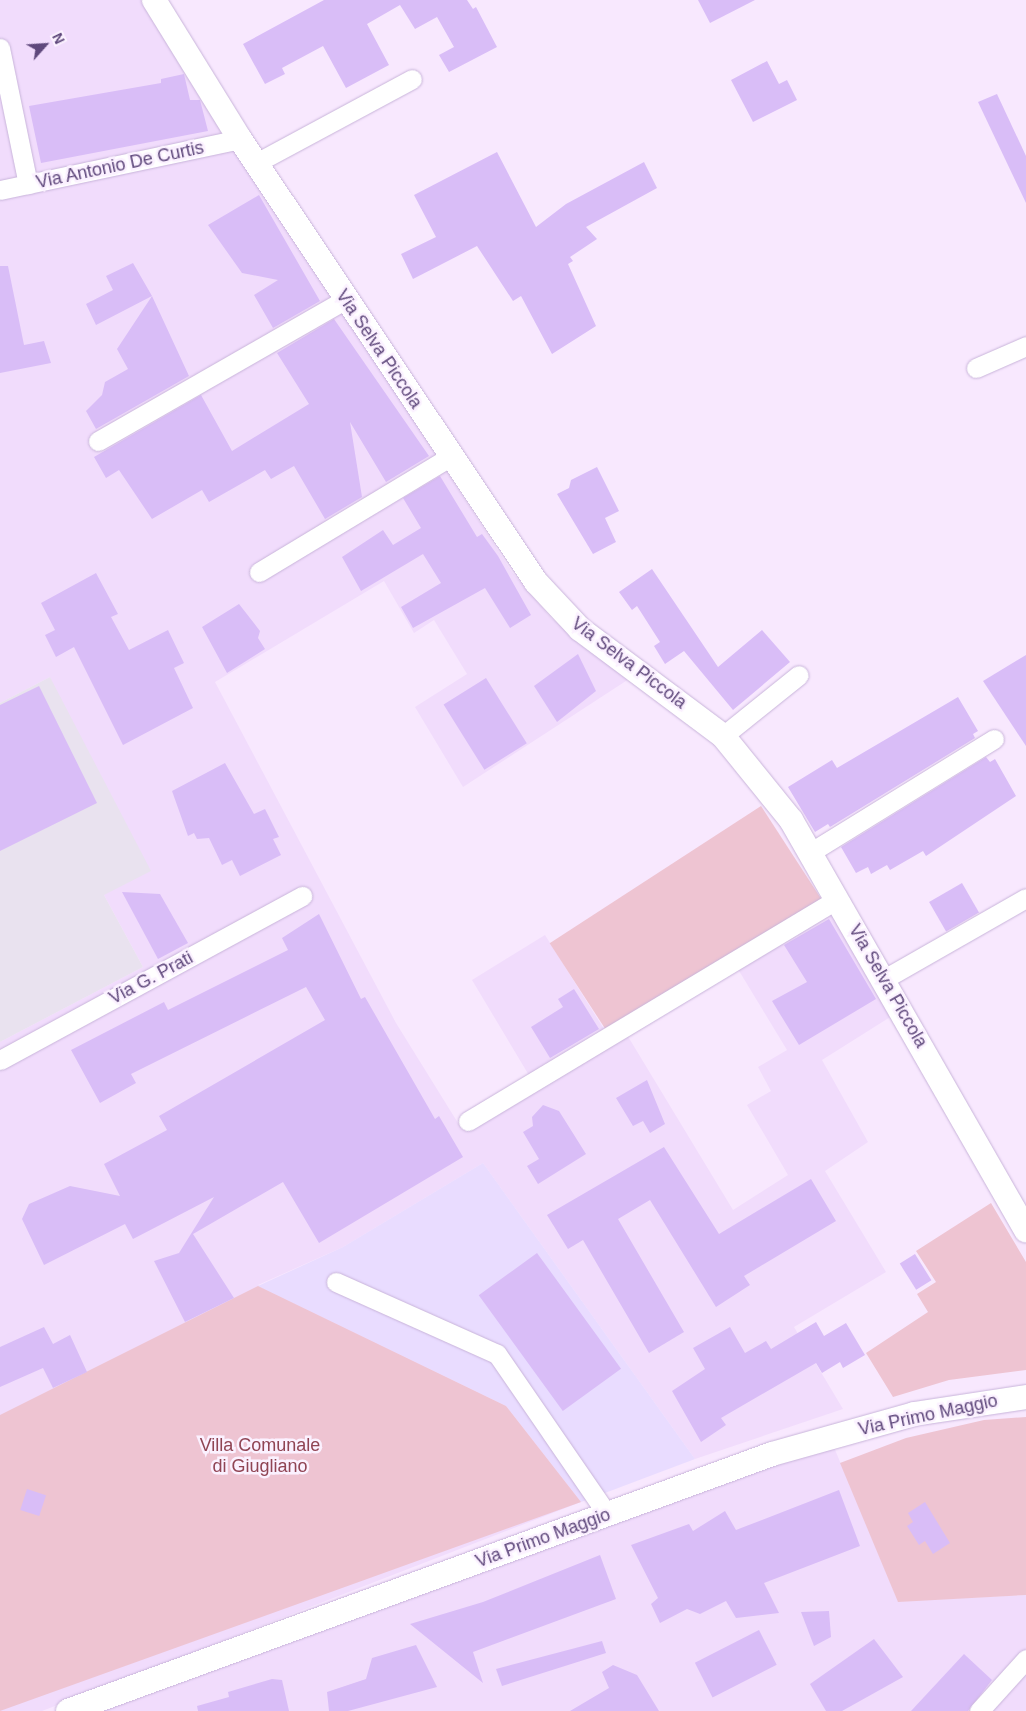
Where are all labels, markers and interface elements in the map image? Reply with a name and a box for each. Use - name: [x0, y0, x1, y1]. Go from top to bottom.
- north arrow: [20, 20, 70, 70]
- text: N: [49, 30, 68, 46]
- street label: Via Antonio De Curtis: [34, 137, 206, 193]
- street label: Via Selva Piccola: [331, 285, 427, 413]
- street label: Via Selva Piccola: [567, 613, 691, 713]
- street label: Via Selva Piccola: [844, 921, 932, 1051]
- street label: Via G. Prati: [105, 947, 197, 1009]
- street label: Via Primo Maggio: [856, 1390, 1000, 1440]
- park label: Villa Comunale di Giugliano: [200, 1435, 320, 1478]
- street label: Via Primo Maggio: [473, 1504, 613, 1572]

